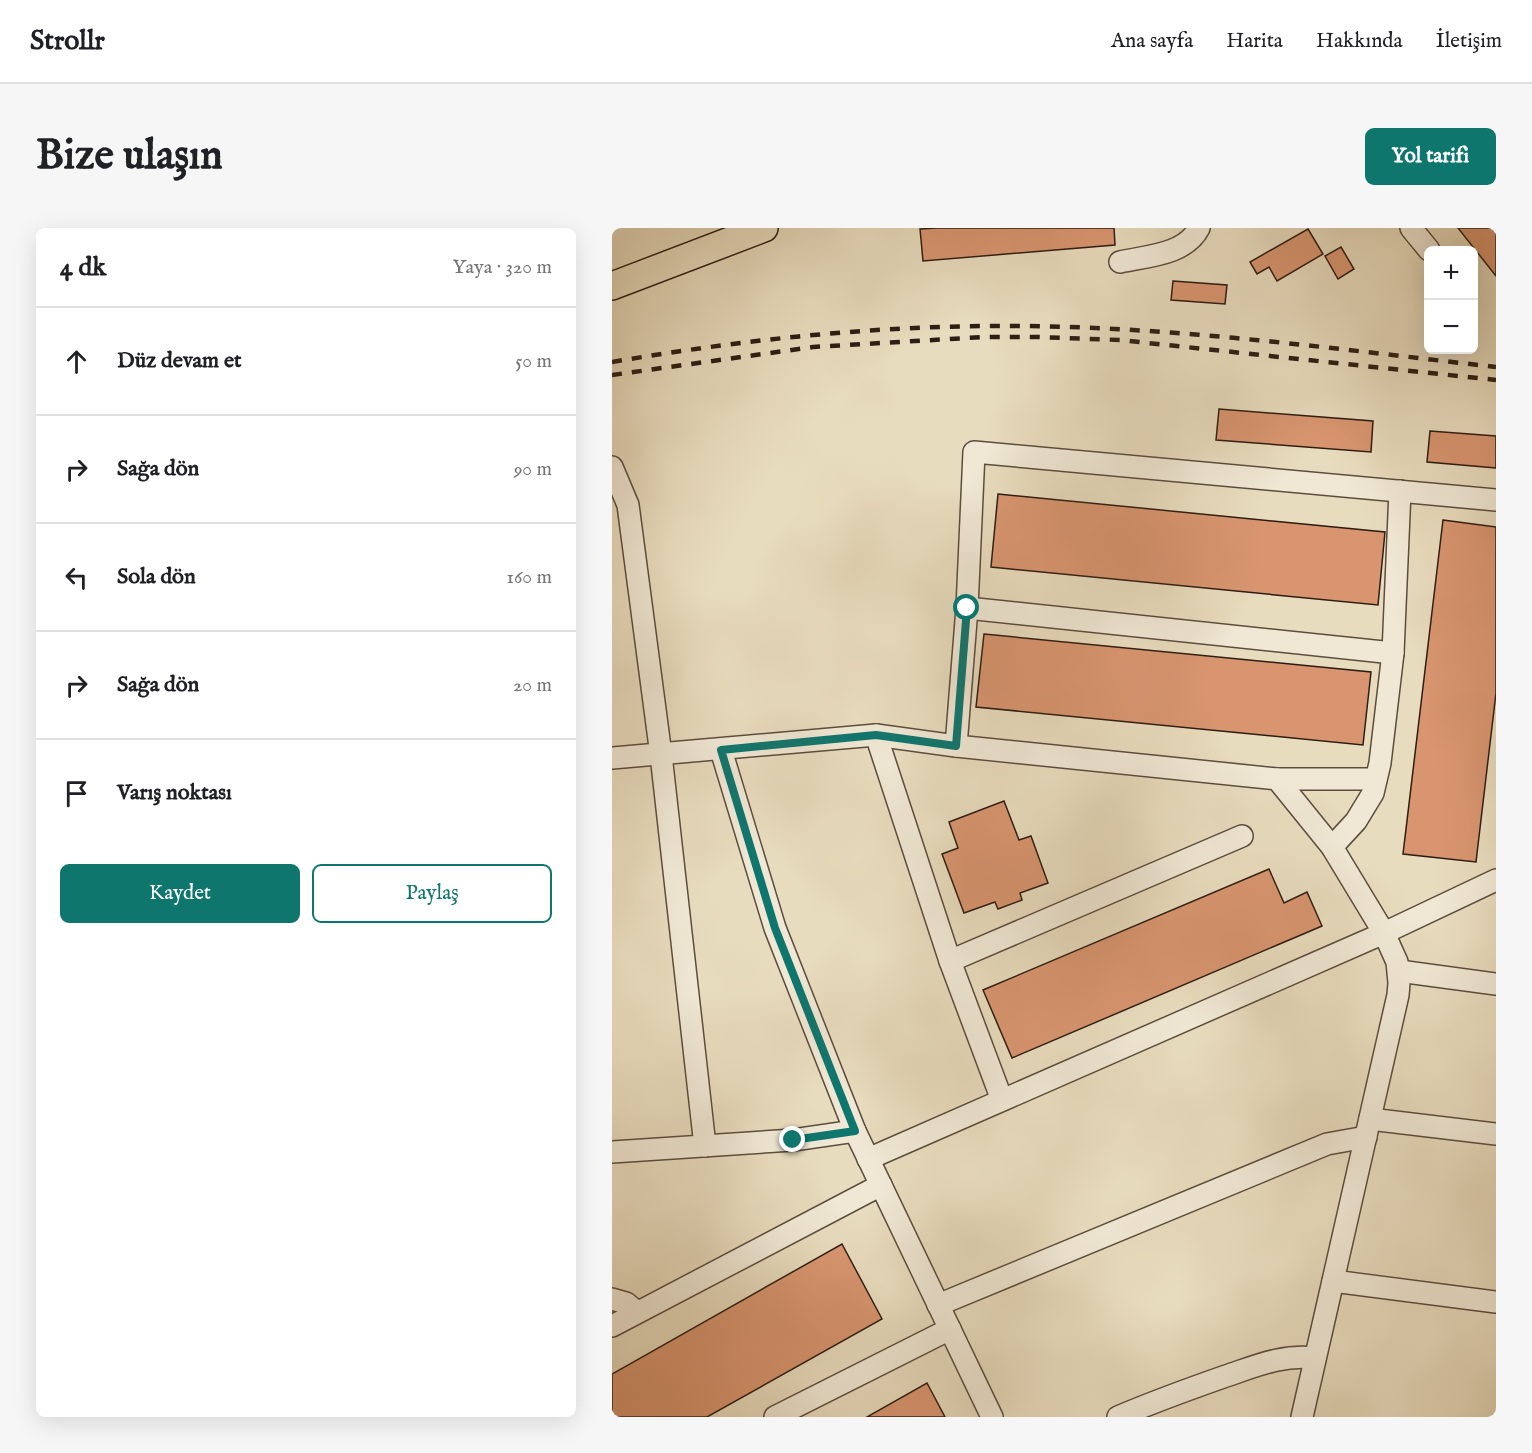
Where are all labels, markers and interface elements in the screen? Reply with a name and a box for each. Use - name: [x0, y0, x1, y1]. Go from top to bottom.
- text: Strollr: [30, 24, 105, 59]
- text: Ana sayfa: [1111, 28, 1193, 55]
- text: Harita: [1226, 28, 1283, 55]
- text: Hakkında: [1316, 28, 1403, 55]
- text: İletişim: [1436, 28, 1502, 55]
- button: Yol tarifi: [1365, 128, 1496, 185]
- text: Bize ulaşın: [36, 130, 223, 183]
- map controls: [1424, 246, 1478, 354]
- button: +: [1424, 246, 1478, 300]
- text: 4 dk: [60, 251, 106, 284]
- text: Yaya · 320 m: [453, 255, 552, 280]
- button: −: [1424, 300, 1478, 354]
- icon: ahead: [60, 345, 93, 378]
- text: Düz devam et: [117, 347, 242, 375]
- text: 50 m: [515, 349, 552, 374]
- icon: right: [60, 453, 93, 486]
- text: Sağa dön: [117, 455, 199, 483]
- text: 90 m: [514, 457, 552, 482]
- icon: left: [60, 561, 93, 594]
- text: Sola dön: [117, 563, 196, 591]
- text: 160 m: [506, 565, 552, 590]
- route start: [953, 594, 979, 620]
- icon: right: [60, 669, 93, 702]
- text: Sağa dön: [117, 671, 199, 699]
- text: 20 m: [513, 673, 552, 698]
- icon: arrive: [60, 777, 93, 810]
- text: Varış noktası: [117, 779, 232, 807]
- button: Kaydet: [60, 864, 300, 923]
- button: Paylaş: [312, 864, 552, 923]
- route end: [779, 1126, 805, 1152]

